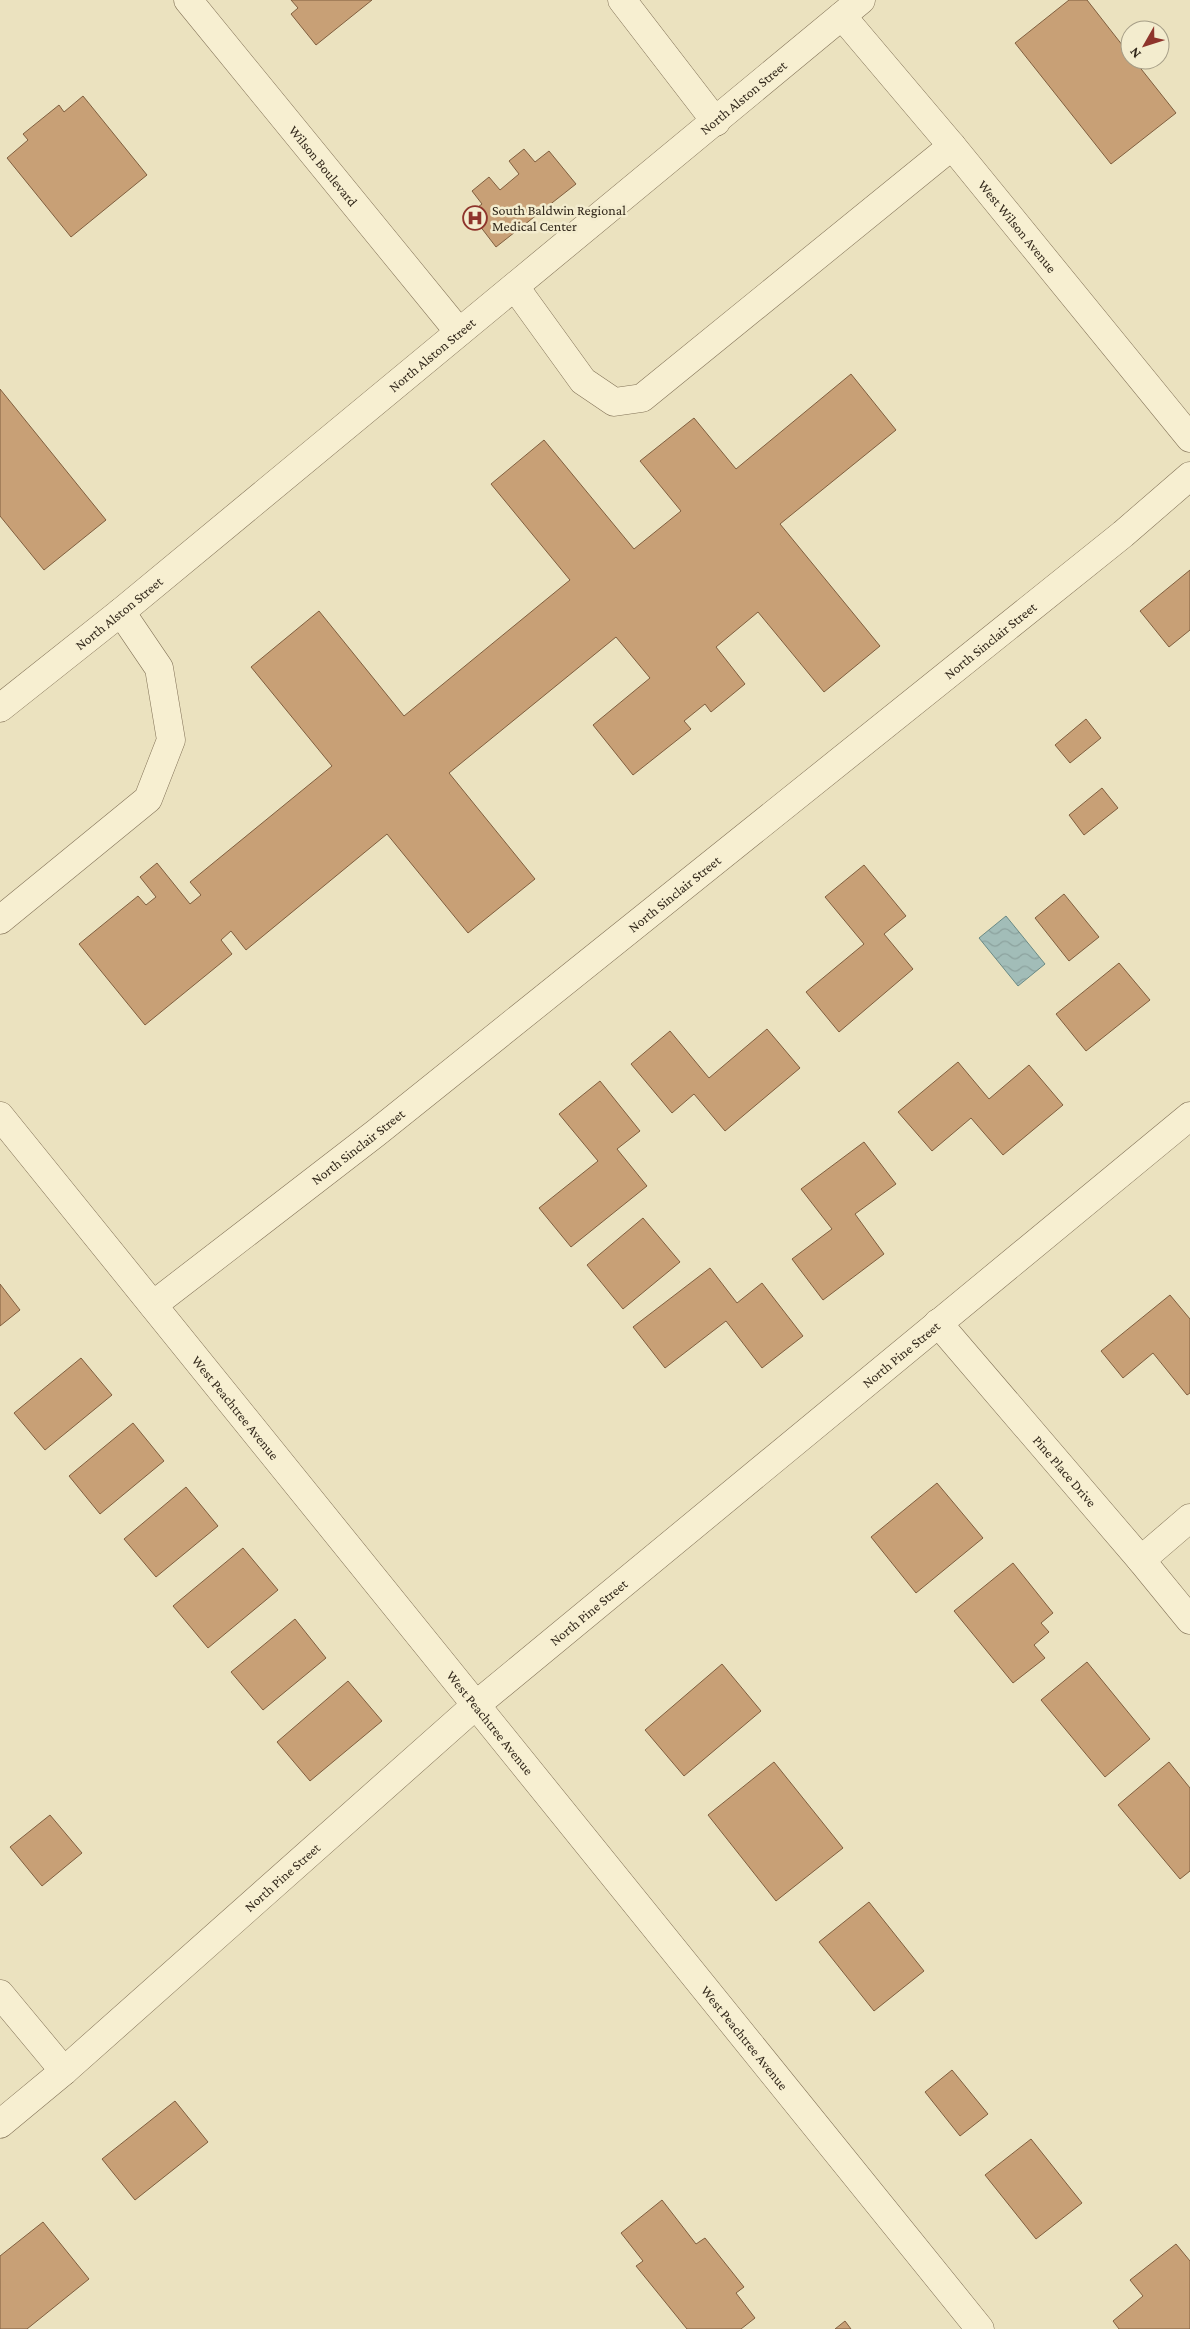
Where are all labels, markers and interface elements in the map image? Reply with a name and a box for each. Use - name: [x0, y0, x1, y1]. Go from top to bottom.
- north arrow: [1120, 20, 1170, 70]
- text: N: [1125, 44, 1144, 62]
- street label: North Alston Street: [697, 57, 790, 138]
- street label: Wilson Boulevard: [286, 122, 361, 210]
- street label: West Wilson Avenue: [975, 177, 1060, 276]
- place label: South Baldwin Regional Medical Center: [492, 202, 626, 234]
- hospital icon: South Baldwin Regional Medical Center: [462, 205, 488, 231]
- street label: North Alston Street: [385, 314, 479, 395]
- street label: North Alston Street: [72, 573, 166, 653]
- street label: North Sinclair Street: [941, 598, 1040, 682]
- street label: North Sinclair Street: [625, 852, 724, 936]
- street label: North Sinclair Street: [308, 1105, 408, 1188]
- street label: North Pine Street: [859, 1318, 943, 1391]
- street label: West Peachtree Avenue: [189, 1352, 283, 1463]
- street label: Pine Place Drive: [1030, 1432, 1100, 1510]
- street label: North Pine Street: [546, 1575, 631, 1649]
- street label: West Peachtree Avenue: [443, 1667, 537, 1778]
- street label: North Pine Street: [241, 1839, 324, 1915]
- street label: West Peachtree Avenue: [698, 1982, 792, 2093]

